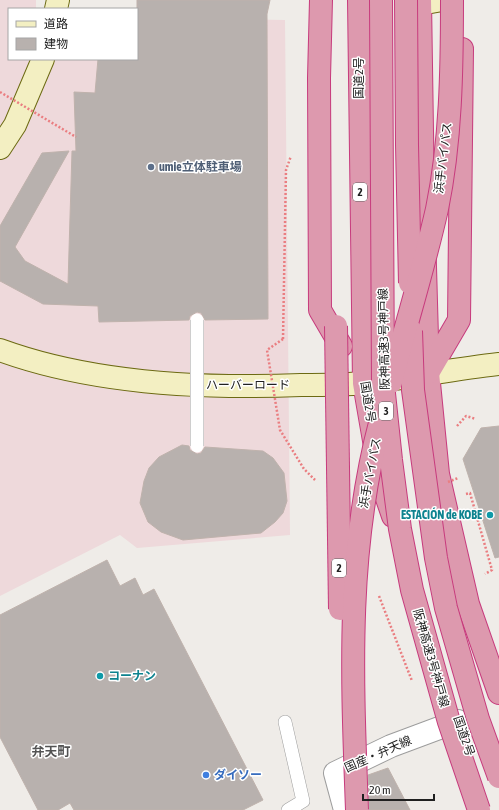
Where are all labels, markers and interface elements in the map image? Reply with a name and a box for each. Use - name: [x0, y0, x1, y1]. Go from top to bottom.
- legend: [8, 8, 138, 60]
- text: 道路: [44, 17, 68, 31]
- text: 建物: [44, 37, 68, 51]
- street label: 国道2号: [352, 57, 366, 99]
- street label: 浜手バイパス: [432, 122, 454, 194]
- place label: umie立体駐車場: [159, 160, 242, 174]
- marker: umie立体駐車場: [146, 162, 156, 172]
- road number: 2: [353, 183, 367, 201]
- street label: 阪神高速3号神戸線: [376, 288, 392, 390]
- street label: ハーバーロード: [206, 378, 290, 392]
- street label: 国道2号: [358, 380, 378, 424]
- road number: 3: [379, 402, 393, 420]
- street label: 浜手バイパス: [356, 436, 384, 510]
- place label: ESTACIÓN de KOBE: [401, 507, 482, 522]
- marker: ESTACIÓN de KOBE: [485, 510, 495, 520]
- road number: 2: [332, 559, 346, 577]
- street label: 阪神高速3号神戸線: [410, 607, 452, 709]
- place label: コーナン: [108, 669, 156, 683]
- marker: コーナン: [95, 671, 105, 681]
- street label: 国道2号: [451, 714, 477, 758]
- street label: 国産・弁天線: [342, 733, 414, 775]
- district label: 弁天町: [31, 744, 71, 759]
- place label: ダイソー: [214, 768, 262, 782]
- marker: ダイソー: [201, 770, 211, 780]
- scale bar: [363, 776, 434, 802]
- text: 20 m: [369, 783, 391, 797]

